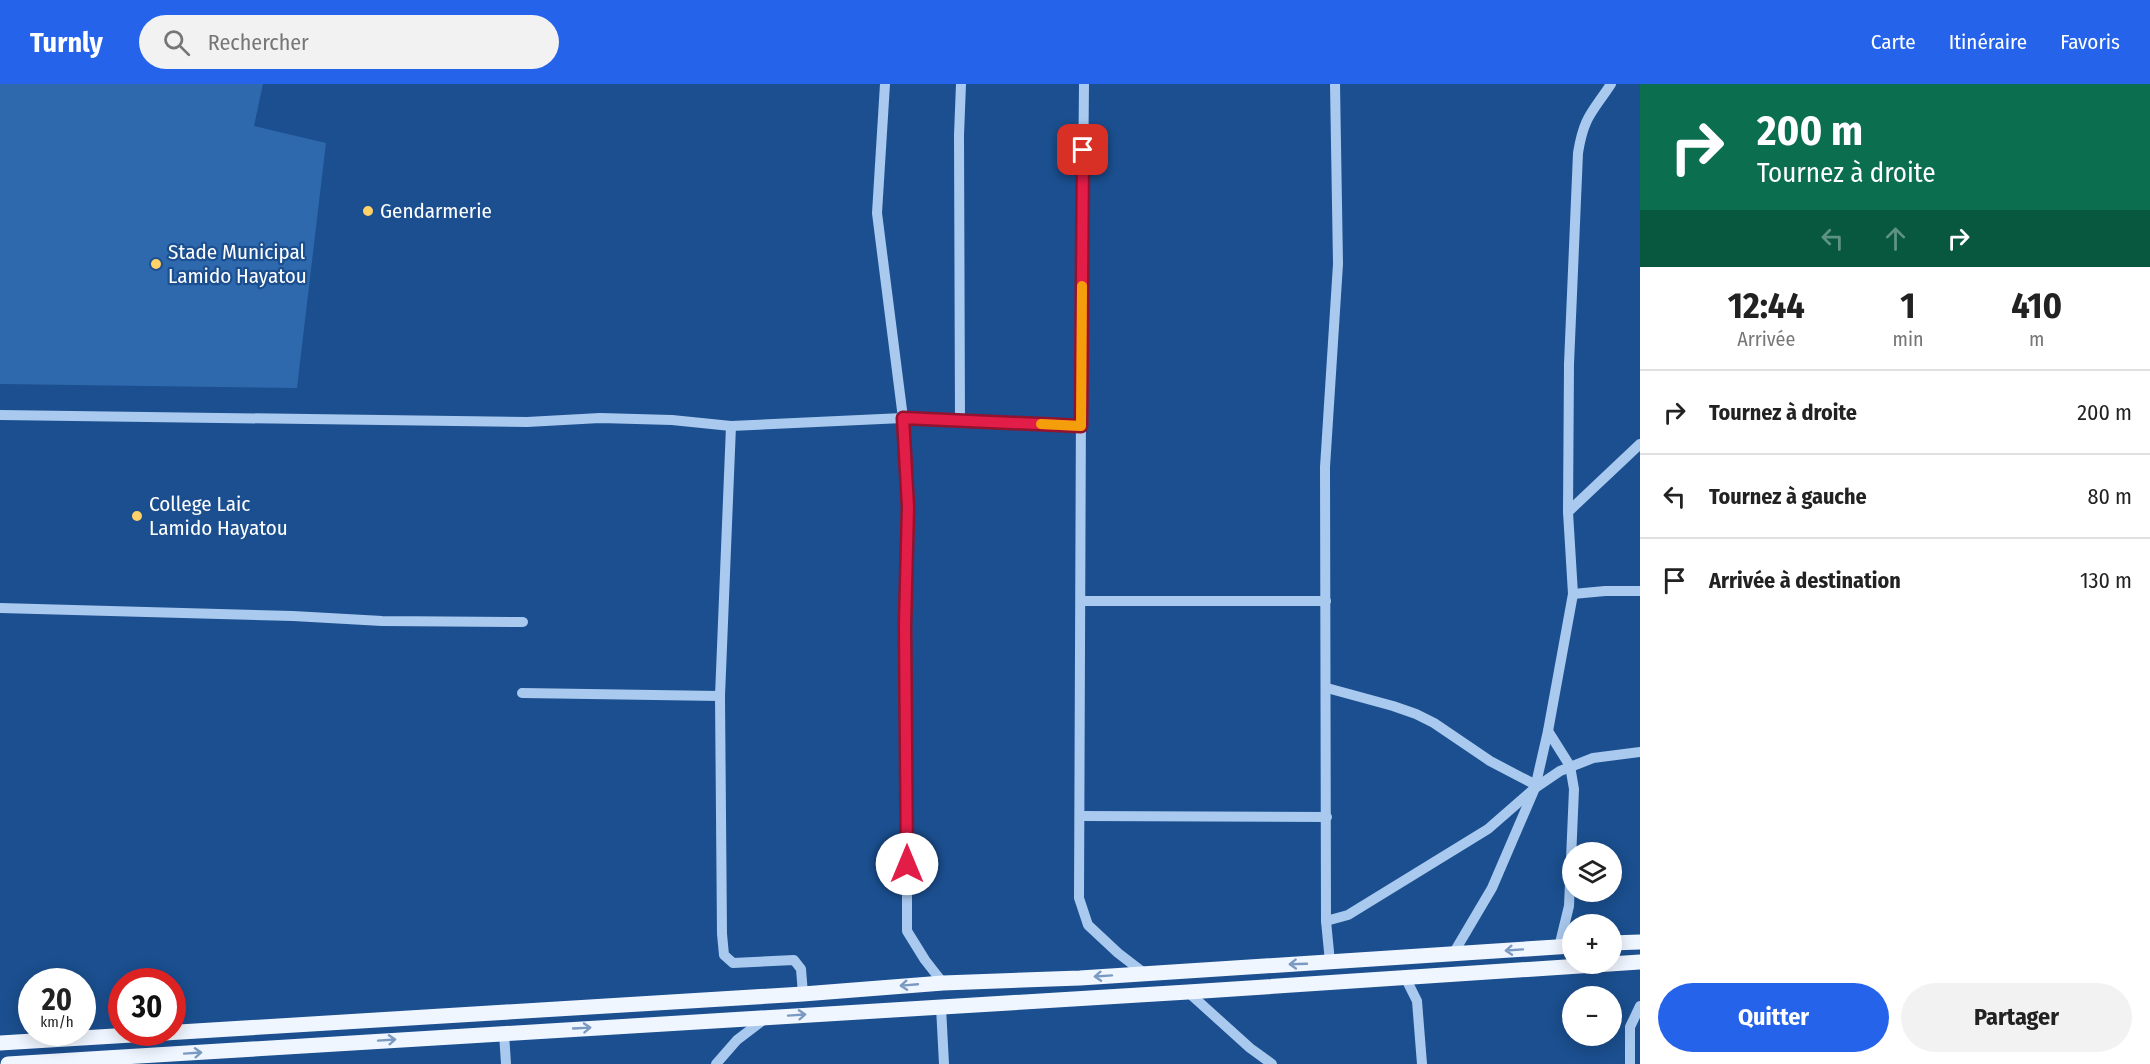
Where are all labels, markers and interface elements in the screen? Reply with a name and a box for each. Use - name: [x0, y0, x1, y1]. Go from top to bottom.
- search box: [139, 15, 559, 69]
- text: Turnly: [30, 26, 103, 59]
- icon: search: [160, 26, 193, 59]
- text: Rechercher: [208, 29, 309, 56]
- text: Carte: [1871, 29, 1916, 55]
- text: Itinéraire: [1949, 29, 2027, 55]
- text: Favoris: [2060, 29, 2120, 55]
- text: 200 m: [1757, 106, 1863, 156]
- icon: right: [1658, 108, 1736, 186]
- pin: [1057, 124, 1108, 175]
- icon: arrive: [1066, 133, 1099, 166]
- text: Tournez à droite: [1757, 157, 1936, 189]
- place label: Gendarmerie: [380, 198, 492, 224]
- marker: Gendarmerie: [361, 204, 375, 218]
- icon: left: [1816, 222, 1849, 255]
- icon: ahead: [1879, 222, 1912, 255]
- icon: right: [1942, 222, 1975, 255]
- place label: Stade Municipal Lamido Hayatou: [168, 239, 307, 289]
- marker: Stade Municipal Lamido Hayatou: [149, 257, 163, 271]
- text: 12:44: [1728, 284, 1805, 328]
- text: 1: [1900, 284, 1916, 328]
- text: 410: [2011, 284, 2062, 328]
- text: Arrivée: [1737, 327, 1795, 351]
- text: min: [1893, 327, 1923, 351]
- text: m: [2029, 327, 2044, 351]
- icon: right: [1658, 396, 1691, 429]
- text: Tournez à droite: [1709, 399, 1857, 426]
- text: 200 m: [2077, 399, 2132, 426]
- icon: left: [1658, 480, 1691, 513]
- text: Tournez à gauche: [1709, 483, 1867, 510]
- text: 80 m: [2087, 483, 2132, 510]
- place label: College Laic Lamido Hayatou: [149, 491, 288, 541]
- marker: College Laic Lamido Hayatou: [130, 509, 144, 523]
- icon: arrive: [1658, 564, 1691, 597]
- text: Arrivée à destination: [1709, 567, 1901, 594]
- text: 130 m: [2080, 567, 2132, 594]
- position arrow: [875, 832, 939, 896]
- map controls: [1562, 842, 1622, 1046]
- button: layers: [1562, 842, 1622, 902]
- button: +: [1562, 914, 1622, 974]
- one-way arrow: [1504, 944, 1524, 955]
- one-way arrow: [1289, 958, 1309, 969]
- speed limit sign: 30: [108, 968, 186, 1046]
- one-way arrow: [1094, 971, 1114, 982]
- one-way arrow: [899, 980, 919, 991]
- text: 20: [42, 982, 72, 1018]
- button: Quitter: [1658, 983, 1889, 1052]
- button: Partager: [1901, 983, 2132, 1052]
- button: −: [1562, 986, 1622, 1046]
- one-way arrow: [787, 1010, 807, 1021]
- text: km/h: [40, 1013, 74, 1031]
- one-way arrow: [571, 1023, 591, 1034]
- one-way arrow: [377, 1035, 397, 1046]
- one-way arrow: [182, 1047, 202, 1058]

